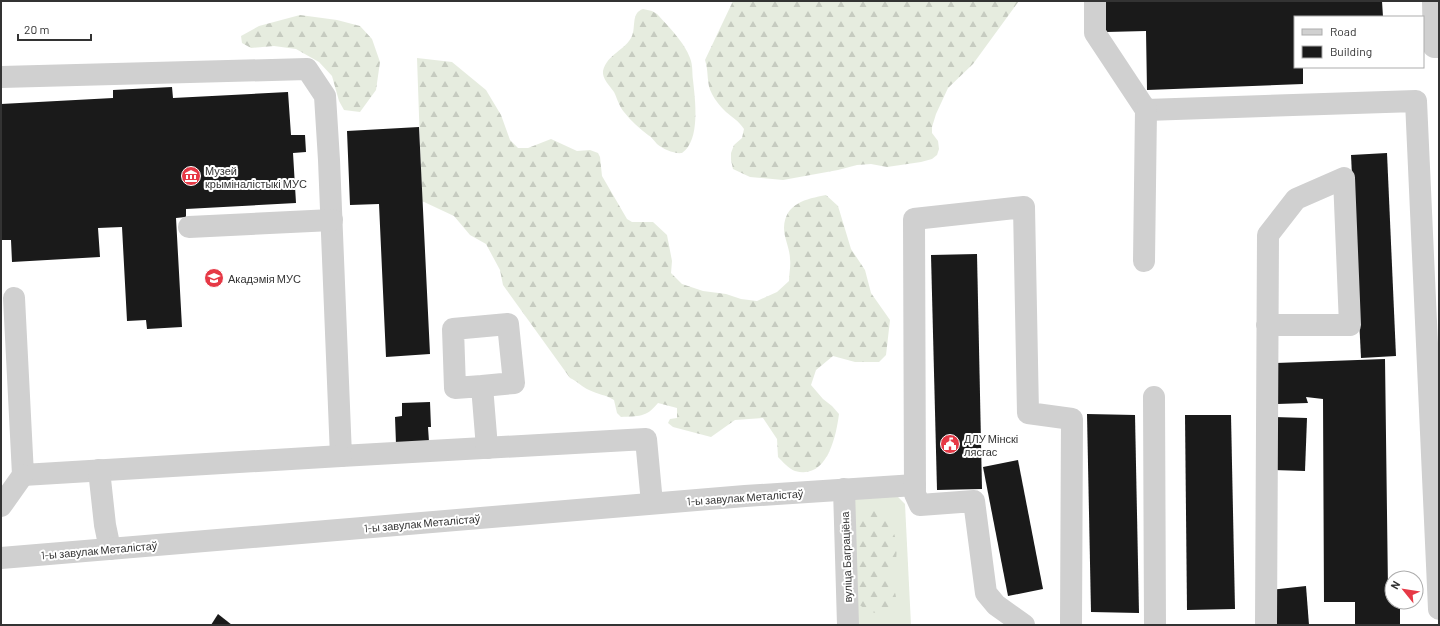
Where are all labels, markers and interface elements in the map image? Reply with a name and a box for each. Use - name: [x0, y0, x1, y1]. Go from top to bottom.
- scale bar: [18, 16, 91, 42]
- legend: [1294, 16, 1424, 68]
- text: 20 m: [24, 22, 50, 36]
- text: Road: [1330, 24, 1357, 38]
- text: Building: [1330, 44, 1372, 58]
- place label: Музей крыміналістыкі МУС: [205, 164, 307, 190]
- museum icon: Музей крыміналістыкі МУС: [180, 165, 202, 187]
- school or university icon: Акадэмія МУС: [203, 267, 225, 289]
- place label: Акадэмія МУС: [228, 272, 301, 285]
- place label: ДЛУ Мінскі лясгас: [964, 432, 1018, 458]
- public building icon: ДЛУ Мінскі лясгас: [939, 433, 961, 455]
- street label: 1-ы завулак Металістаў: [686, 486, 804, 508]
- street label: вуліца Баграціёна: [838, 510, 854, 603]
- street label: 1-ы завулак Металістаў: [363, 511, 481, 535]
- street label: 1-ы завулак Металістаў: [40, 538, 158, 562]
- north arrow: [1384, 570, 1424, 610]
- text: N: [1387, 578, 1402, 591]

